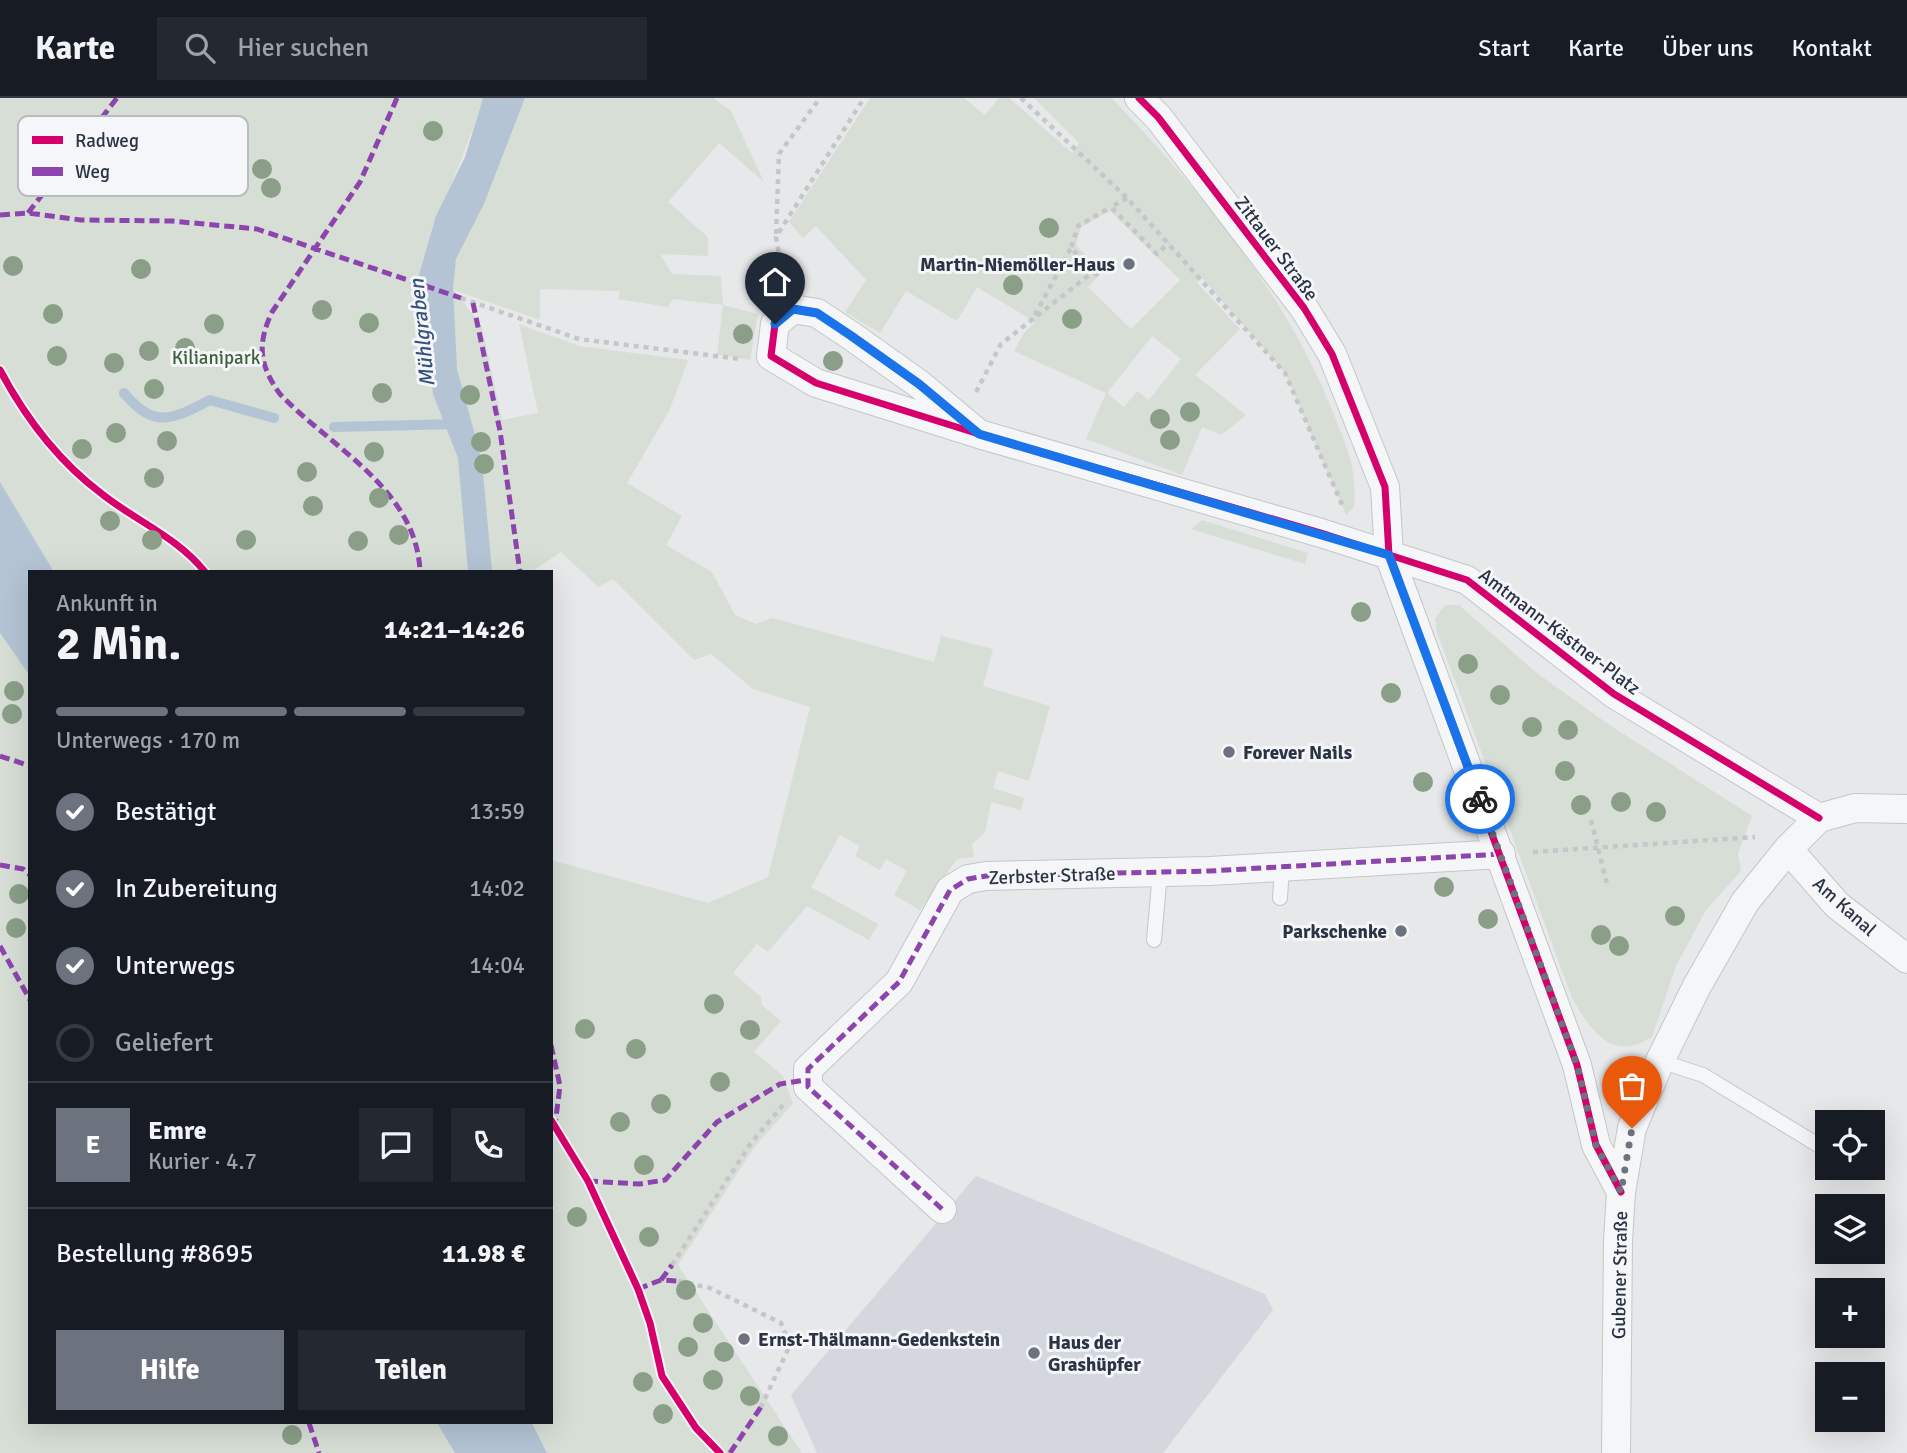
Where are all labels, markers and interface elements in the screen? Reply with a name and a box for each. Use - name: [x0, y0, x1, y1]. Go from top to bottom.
- search box: [157, 17, 647, 80]
- text: Karte: [35, 28, 115, 69]
- icon: search: [181, 29, 219, 67]
- text: Hier suchen: [237, 32, 369, 64]
- text: Start: [1478, 33, 1530, 63]
- text: Karte: [1568, 33, 1624, 63]
- text: Über uns: [1662, 33, 1754, 63]
- text: Kontakt: [1792, 33, 1872, 63]
- legend: [18, 116, 248, 196]
- text: Radweg: [75, 129, 139, 153]
- text: Weg: [75, 160, 110, 184]
- street label: Zittauer Straße: [1229, 192, 1323, 306]
- pin: [745, 252, 805, 324]
- place label: Martin-Niemöller-Haus: [920, 253, 1115, 277]
- marker: Martin-Niemöller-Haus: [1121, 256, 1137, 272]
- icon: home: [756, 263, 794, 301]
- water label: Mühlgraben: [403, 277, 441, 388]
- park label: Kilianipark: [172, 346, 261, 370]
- street label: Amtmann-Kästner-Platz: [1474, 563, 1645, 700]
- text: Ankunft in: [56, 589, 158, 618]
- text: 14:21–14:26: [384, 614, 525, 646]
- text: 2 Min.: [56, 616, 181, 672]
- text: Unterwegs · 170 m: [56, 726, 240, 755]
- place label: Forever Nails: [1243, 741, 1352, 765]
- marker: Forever Nails: [1221, 744, 1237, 760]
- courier: [1445, 764, 1515, 834]
- icon: bike: [1461, 780, 1499, 818]
- icon: check: [56, 793, 94, 831]
- text: Bestätigt: [115, 796, 216, 828]
- text: 13:59: [469, 797, 525, 826]
- street label: Zerbster Straße: [988, 862, 1116, 890]
- icon: check: [56, 870, 94, 908]
- street label: Am Kanal: [1808, 872, 1881, 942]
- text: In Zubereitung: [115, 873, 278, 905]
- text: 14:02: [469, 874, 525, 903]
- place label: Parkschenke: [1282, 920, 1387, 944]
- marker: Parkschenke: [1393, 923, 1409, 939]
- icon: check: [56, 947, 94, 985]
- text: Unterwegs: [115, 950, 235, 982]
- text: 14:04: [469, 951, 525, 980]
- text: Geliefert: [115, 1027, 213, 1059]
- pin: [1602, 1056, 1662, 1128]
- icon: bag: [1613, 1067, 1651, 1105]
- button: chat: [359, 1108, 433, 1182]
- button: phone: [451, 1108, 525, 1182]
- map controls: [1815, 1110, 1885, 1432]
- button: locate: [1815, 1110, 1885, 1180]
- text: Emre: [148, 1115, 207, 1147]
- text: E: [86, 1129, 100, 1161]
- text: Kurier · 4.7: [148, 1147, 257, 1176]
- button: layers: [1815, 1194, 1885, 1264]
- street label: Gubener Straße: [1607, 1211, 1633, 1339]
- text: Bestellung #8695: [56, 1238, 253, 1270]
- text: 11.98 €: [442, 1238, 525, 1270]
- button: +: [1815, 1278, 1885, 1348]
- place label: Ernst-Thälmann-Gedenkstein: [758, 1328, 1000, 1352]
- button: Hilfe: [56, 1330, 284, 1410]
- button: Teilen: [298, 1330, 525, 1410]
- marker: Ernst-Thälmann-Gedenkstein: [736, 1331, 752, 1347]
- place label: Haus der Grashüpfer: [1048, 1331, 1141, 1377]
- marker: Haus der Grashüpfer: [1026, 1345, 1042, 1361]
- button: −: [1815, 1362, 1885, 1432]

